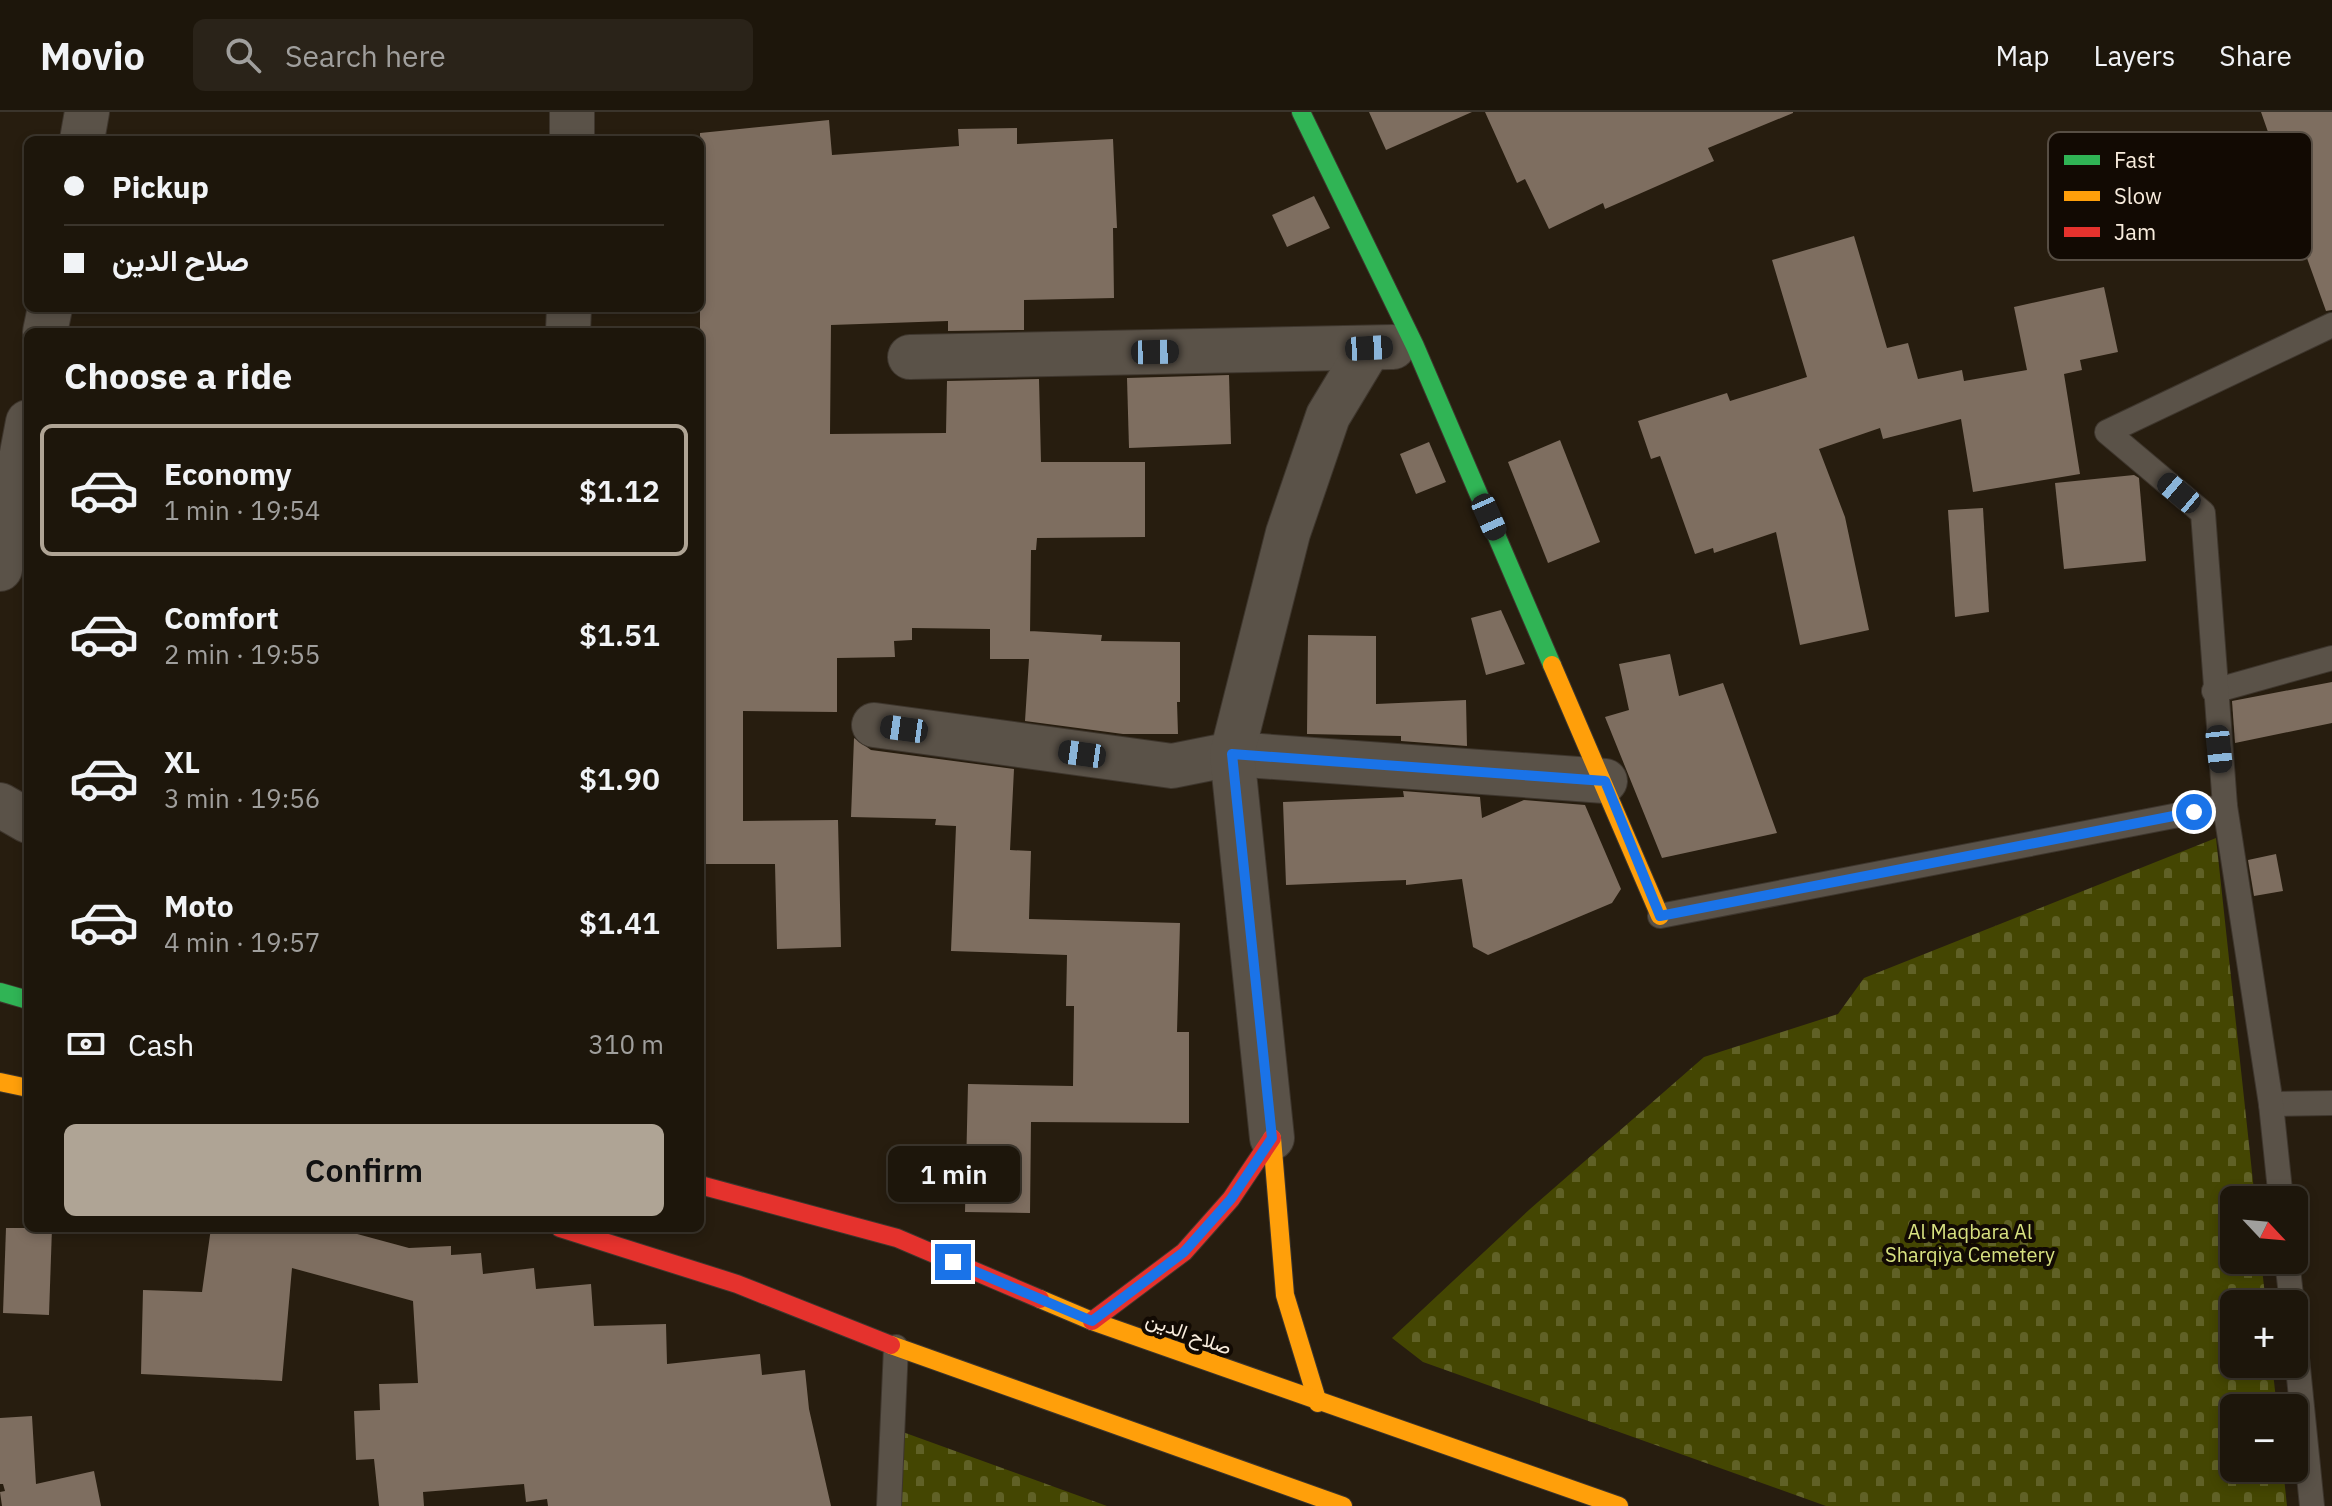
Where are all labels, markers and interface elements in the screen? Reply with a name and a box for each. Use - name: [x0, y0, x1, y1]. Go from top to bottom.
- search box: [193, 19, 753, 91]
- text: Movio: [40, 31, 145, 80]
- icon: search: [221, 33, 265, 77]
- text: Search here: [285, 36, 446, 75]
- text: Map: [1995, 37, 2049, 74]
- text: Layers: [2093, 37, 2175, 74]
- text: Share: [2219, 37, 2292, 74]
- legend: [2048, 132, 2312, 260]
- text: Fast: [2114, 145, 2155, 174]
- text: Pickup: [112, 167, 209, 206]
- text: Slow: [2114, 181, 2162, 210]
- text: Jam: [2114, 217, 2156, 246]
- text: صلاح الدين: [112, 240, 249, 279]
- car: [1344, 335, 1394, 361]
- car: [1131, 340, 1179, 364]
- text: Choose a ride: [64, 352, 292, 399]
- icon: car: [68, 454, 140, 526]
- text: Economy: [164, 454, 292, 493]
- car: [2153, 468, 2205, 518]
- text: $1.12: [579, 471, 660, 510]
- car: [1468, 490, 1510, 544]
- text: 1 min · 19:54: [164, 493, 320, 527]
- icon: car: [68, 598, 140, 670]
- text: Comfort: [164, 598, 279, 637]
- text: $1.51: [579, 615, 660, 654]
- text: 2 min · 19:55: [164, 637, 320, 671]
- car: [879, 714, 929, 744]
- car: [2205, 724, 2233, 774]
- car: [1057, 739, 1107, 769]
- icon: car: [68, 742, 140, 814]
- text: XL: [164, 742, 200, 781]
- text: $1.90: [579, 759, 660, 798]
- text: 3 min · 19:56: [164, 781, 320, 815]
- route start: [2176, 794, 2212, 830]
- icon: car: [68, 886, 140, 958]
- text: Moto: [164, 886, 234, 925]
- text: $1.41: [579, 903, 660, 942]
- text: 4 min · 19:57: [164, 925, 320, 959]
- icon: cash: [64, 1022, 108, 1066]
- text: Cash: [128, 1025, 194, 1064]
- text: 310 m: [588, 1027, 664, 1061]
- button: Confirm: [64, 1124, 664, 1216]
- callout: 1 min: [887, 1146, 1019, 1202]
- text: 1 min: [920, 1157, 988, 1191]
- north arrow: [2220, 1186, 2308, 1274]
- map controls: [2220, 1186, 2308, 1482]
- park label: Al Maqbara Al Sharqiya Cemetery: [1885, 1218, 2055, 1268]
- route end: [935, 1244, 971, 1280]
- button: +: [2220, 1290, 2308, 1378]
- street label: صلاح الدين: [1142, 1305, 1236, 1362]
- button: −: [2220, 1394, 2308, 1482]

